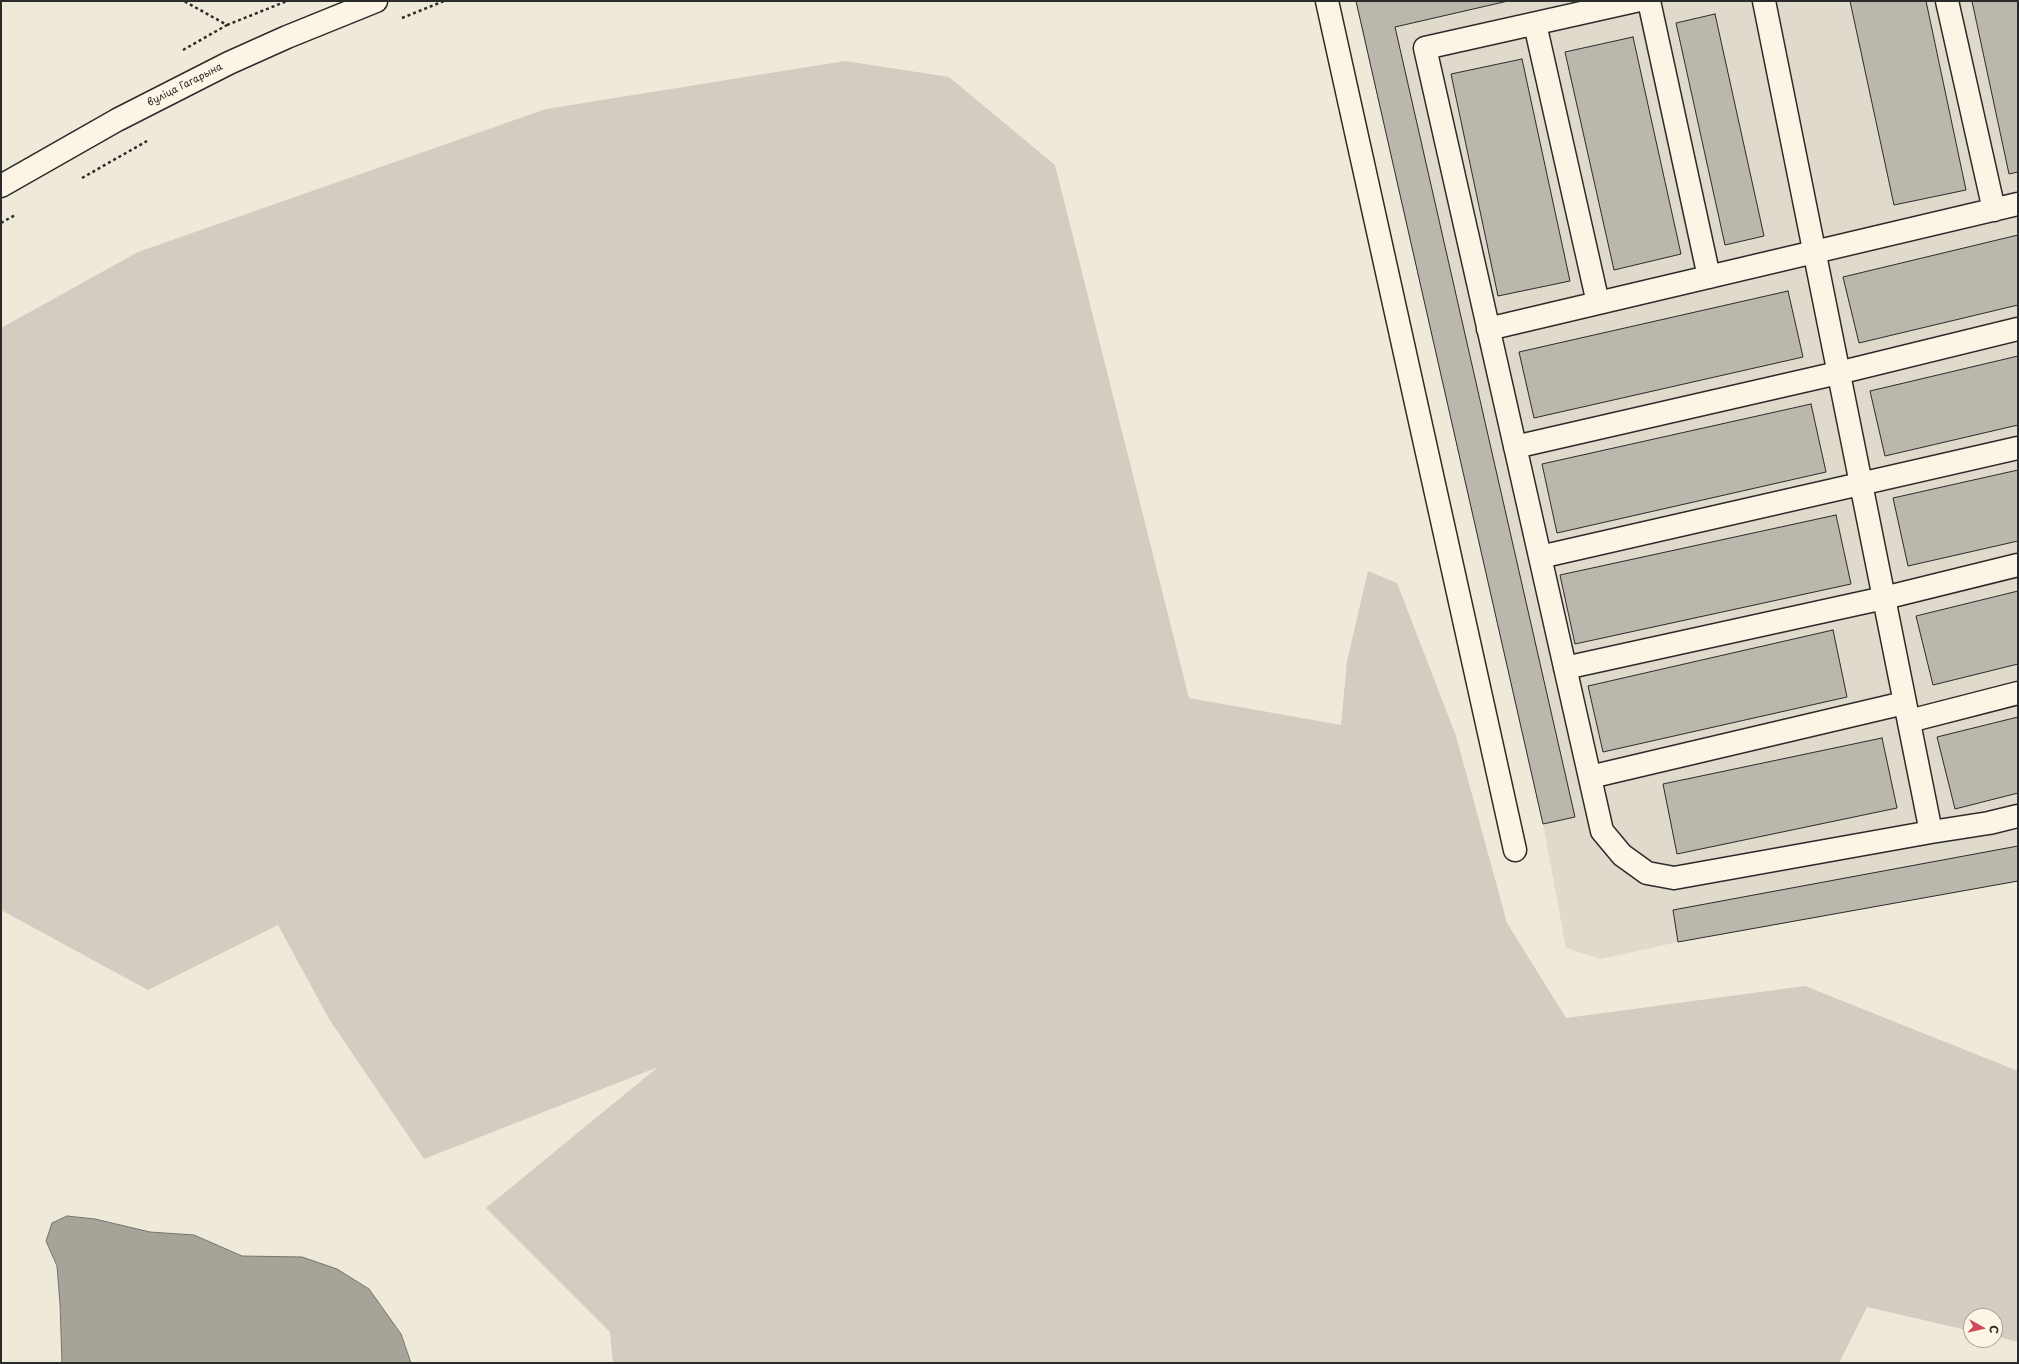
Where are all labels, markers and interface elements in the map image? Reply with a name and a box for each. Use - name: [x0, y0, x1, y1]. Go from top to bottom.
- street label: вуліца Гагарына: [145, 61, 225, 109]
- north arrow: [1963, 1308, 2003, 1348]
- text: С: [1985, 1324, 2003, 1335]

